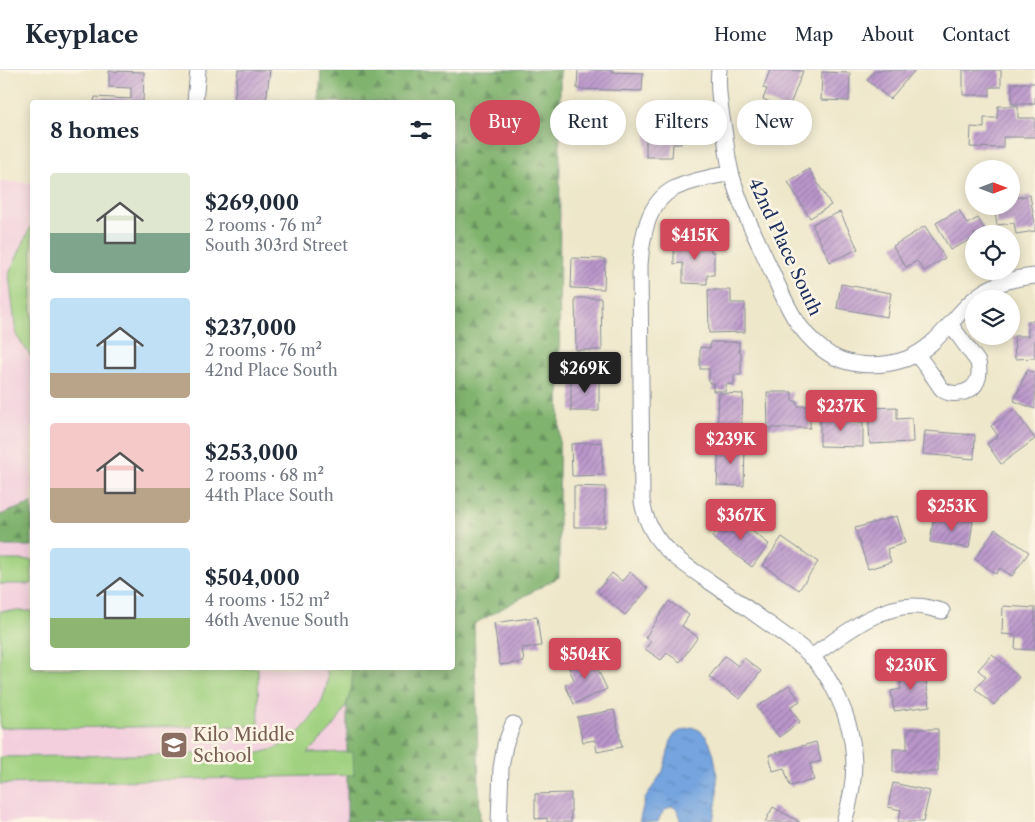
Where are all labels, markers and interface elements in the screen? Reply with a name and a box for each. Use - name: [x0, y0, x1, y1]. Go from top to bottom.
- text: Keyplace: [25, 20, 138, 49]
- text: Home: [714, 24, 767, 46]
- text: Map: [795, 24, 833, 46]
- text: About: [861, 24, 914, 46]
- text: Contact: [942, 24, 1010, 46]
- chip: Buy: [470, 100, 540, 145]
- chip: Rent: [550, 100, 626, 145]
- chip: Filters: [636, 100, 727, 145]
- chip: New: [737, 100, 812, 145]
- icon: filters: [407, 116, 435, 144]
- text: 8 homes: [50, 118, 139, 143]
- north arrow: [965, 160, 1020, 215]
- map controls: [965, 160, 1020, 345]
- street label: 42nd Place South: [743, 175, 827, 319]
- text: $269,000: [205, 190, 299, 215]
- icon: home: [90, 193, 150, 253]
- text: 2 rooms · 76 m²: [205, 215, 322, 235]
- pin: $415K: [660, 218, 730, 261]
- text: $415K: [671, 225, 719, 245]
- button: locate: [965, 225, 1020, 280]
- text: South 303rd Street: [205, 235, 348, 255]
- button: layers: [965, 290, 1020, 345]
- text: $237,000: [205, 315, 296, 340]
- icon: home: [90, 318, 150, 378]
- text: 2 rooms · 76 m²: [205, 340, 322, 360]
- pin: $269K: [550, 352, 620, 394]
- text: $269K: [560, 358, 610, 378]
- text: 42nd Place South: [205, 360, 338, 380]
- pin: $237K: [806, 390, 876, 432]
- text: $237K: [817, 396, 865, 416]
- pin: $239K: [696, 422, 766, 465]
- text: $239K: [706, 429, 756, 449]
- text: $253,000: [205, 440, 298, 465]
- icon: home: [90, 443, 150, 503]
- text: 2 rooms · 68 m²: [205, 465, 324, 485]
- text: 44th Place South: [205, 485, 334, 505]
- pin: $253K: [917, 490, 987, 532]
- text: $253K: [927, 496, 977, 516]
- pin: $367K: [706, 498, 776, 541]
- text: $367K: [717, 505, 765, 525]
- text: $504,000: [205, 565, 300, 590]
- icon: home: [90, 568, 150, 628]
- text: 4 rooms · 152 m²: [205, 590, 330, 610]
- text: 46th Avenue South: [205, 610, 349, 630]
- pin: $504K: [550, 638, 620, 680]
- text: $504K: [560, 644, 610, 664]
- pin: $230K: [876, 648, 946, 691]
- text: $230K: [886, 655, 936, 675]
- place label: Kilo Middle School: [193, 724, 295, 767]
- school or university icon: Kilo Middle School: [159, 730, 189, 760]

